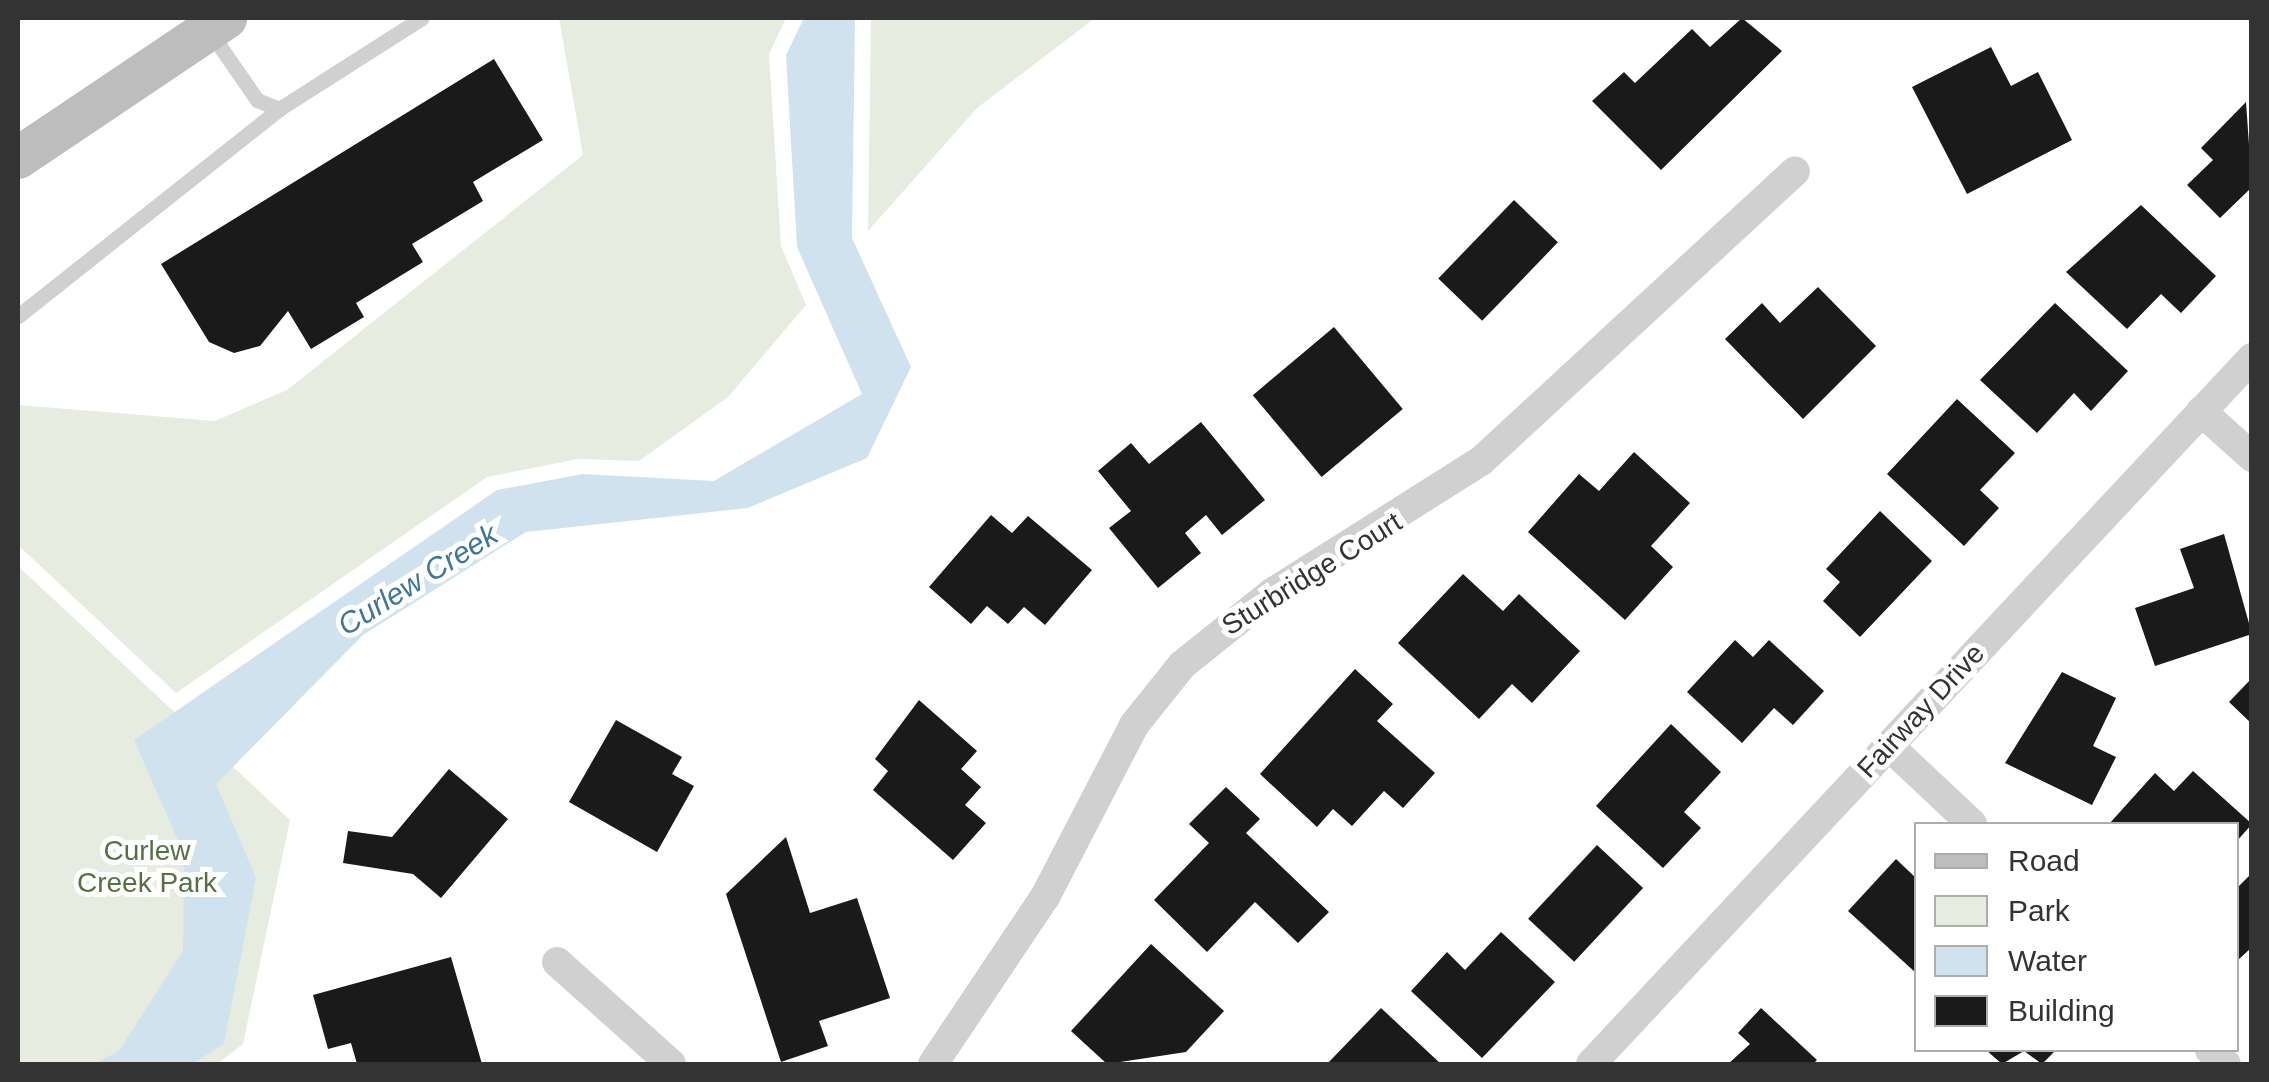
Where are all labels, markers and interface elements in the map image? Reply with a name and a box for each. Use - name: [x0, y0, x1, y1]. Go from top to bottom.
- street label: Sturbridge Court: [1216, 505, 1408, 643]
- water label: Curlew Creek: [331, 517, 505, 643]
- street label: Fairway Drive: [1850, 637, 1992, 785]
- legend: [1914, 822, 2239, 1052]
- park label: Curlew Creek Park: [77, 834, 217, 900]
- text: Road: [2008, 844, 2080, 877]
- text: Park: [2008, 894, 2070, 927]
- text: Water: [2008, 944, 2087, 977]
- text: Building: [2008, 994, 2115, 1027]

